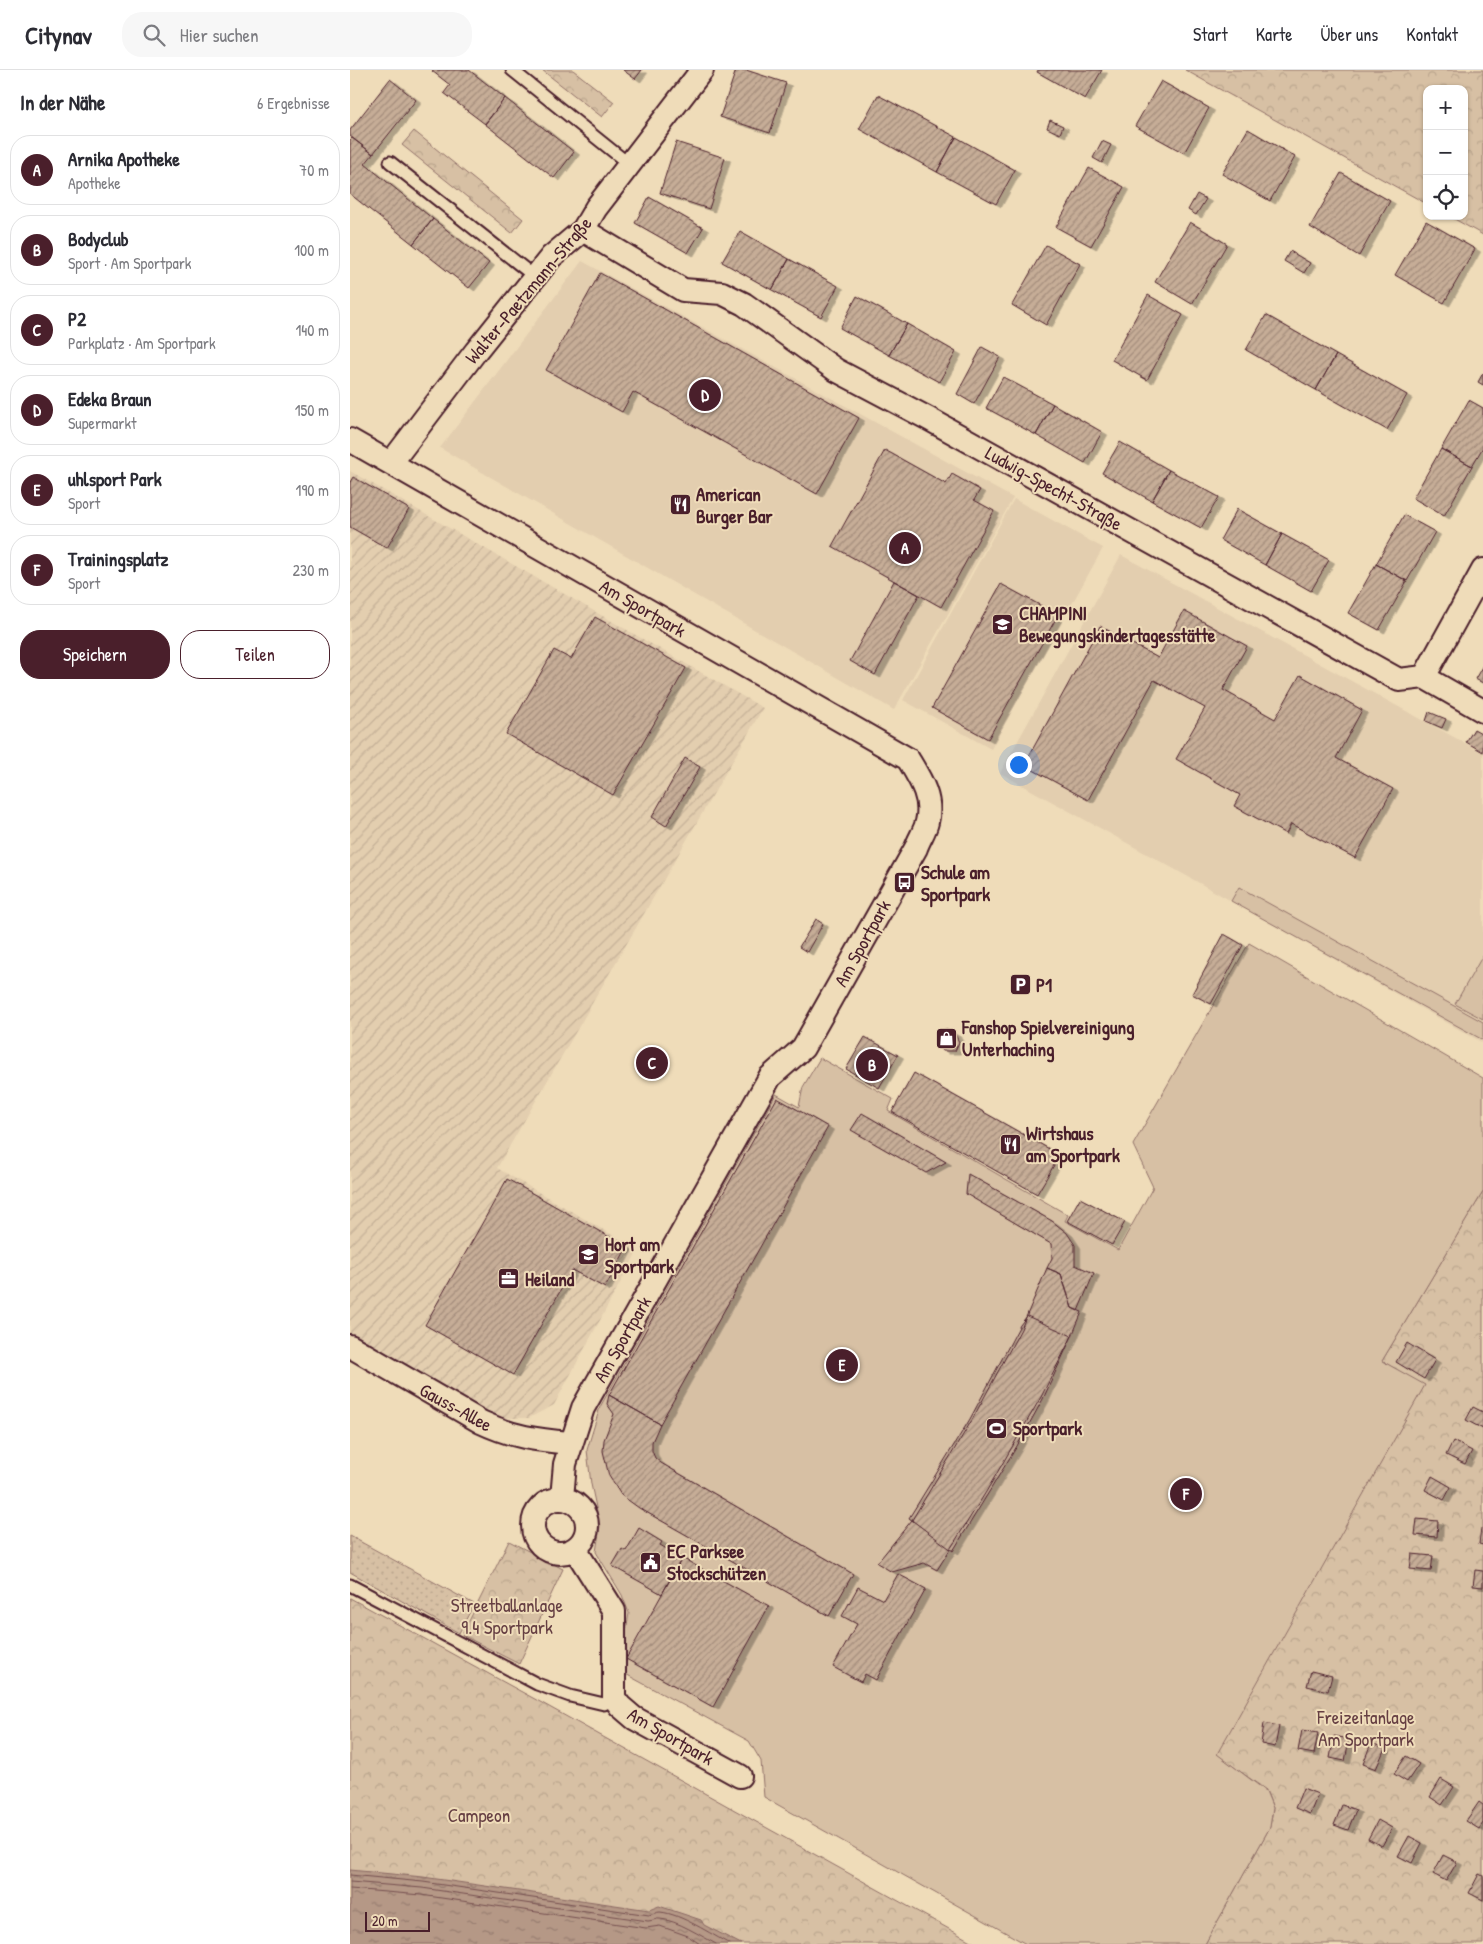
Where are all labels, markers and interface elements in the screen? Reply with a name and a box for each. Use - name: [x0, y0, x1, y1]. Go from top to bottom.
- search box: [122, 12, 472, 57]
- text: Citynav: [25, 19, 92, 51]
- icon: search: [140, 21, 168, 49]
- text: Hier suchen: [180, 22, 259, 48]
- text: Start: [1193, 22, 1228, 47]
- text: Karte: [1256, 22, 1292, 47]
- text: Über uns: [1320, 22, 1378, 47]
- text: Kontakt: [1406, 22, 1458, 47]
- map controls: [1423, 85, 1468, 220]
- button: +: [1423, 85, 1468, 130]
- text: In der Nähe: [20, 88, 105, 117]
- text: 6 Ergebnisse: [257, 92, 330, 114]
- button: −: [1423, 130, 1468, 175]
- text: Arnika Apotheke: [68, 146, 180, 172]
- text: A: [33, 159, 41, 181]
- text: 70 m: [299, 159, 329, 181]
- text: Apotheke: [68, 172, 121, 194]
- button: locate: [1423, 175, 1468, 220]
- street label: Walter-Paetzmann-Straße: [459, 210, 598, 369]
- text: Bodyclub: [68, 226, 129, 252]
- text: B: [33, 239, 41, 261]
- text: 100 m: [294, 239, 329, 261]
- text: Sport · Am Sportpark: [68, 252, 191, 274]
- text: P2: [68, 306, 86, 332]
- text: C: [33, 319, 41, 341]
- text: 140 m: [295, 319, 329, 341]
- text: Parkplatz · Am Sportpark: [68, 332, 216, 354]
- pin: D: [689, 376, 721, 414]
- text: Edeka Braun: [68, 386, 152, 412]
- text: D: [33, 399, 41, 421]
- text: 150 m: [295, 399, 329, 421]
- text: Supermarkt: [68, 412, 137, 434]
- street label: Ludwig-Specht-Straße: [981, 440, 1128, 537]
- text: uhlsport Park: [68, 466, 162, 492]
- text: E: [33, 479, 41, 501]
- text: 190 m: [296, 479, 329, 501]
- place label: American Burger Bar: [696, 481, 773, 530]
- text: Sport: [68, 492, 100, 514]
- restaurant icon: American Burger Bar: [668, 493, 692, 517]
- pin: A: [889, 529, 921, 567]
- text: Trainingsplatz: [68, 546, 168, 572]
- text: F: [34, 559, 40, 581]
- text: 230 m: [293, 559, 329, 581]
- text: Sport: [68, 572, 100, 594]
- street label: Am Sportpark: [595, 573, 691, 643]
- place label: CHAMPINI Bewegungskindertagesstätte: [1019, 600, 1216, 649]
- school or university icon: CHAMPINI Bewegungskindertagesstätte: [991, 612, 1015, 636]
- button: Speichern: [20, 630, 170, 679]
- button: Teilen: [180, 630, 330, 679]
- your location: [1006, 752, 1032, 778]
- place label: Schule am Sportpark: [921, 859, 990, 908]
- bus stop icon: Schule am Sportpark: [893, 871, 917, 895]
- street label: Am Sportpark: [827, 895, 897, 991]
- place label: P1: [1036, 972, 1052, 998]
- parking icon: P1: [1008, 973, 1032, 997]
- place label: Fanshop Spielvereinigung Unterhaching: [961, 1014, 1135, 1063]
- shop icon: Fanshop Spielvereinigung Unterhaching: [934, 1026, 958, 1050]
- pin: C: [636, 1044, 668, 1082]
- pin: B: [856, 1046, 888, 1084]
- place label: Wirtshaus am Sportpark: [1026, 1120, 1120, 1169]
- restaurant icon: Wirtshaus am Sportpark: [998, 1132, 1022, 1156]
- place label: Hort am Sportpark: [605, 1231, 674, 1280]
- school or university icon: Hort am Sportpark: [577, 1243, 601, 1267]
- place label: Heiland: [525, 1266, 575, 1292]
- office icon: Heiland: [497, 1267, 521, 1291]
- street label: Am Sportpark: [587, 1291, 657, 1387]
- pin: E: [826, 1346, 858, 1384]
- street label: Gauss-Allee: [415, 1376, 497, 1438]
- place label: Sportpark: [1013, 1415, 1082, 1442]
- sports icon: Sportpark: [985, 1416, 1009, 1440]
- pin: F: [1170, 1475, 1202, 1513]
- place label: EC Parksee Stockschützen: [667, 1538, 767, 1586]
- public building icon: EC Parksee Stockschützen: [639, 1550, 663, 1574]
- park label: Streetballanlage 9.4 Sportpark: [451, 1592, 564, 1640]
- street label: Am Sportpark: [623, 1701, 719, 1771]
- park label: Freizeitanlage Am Sportpark: [1316, 1704, 1415, 1752]
- park label: Campeon: [448, 1802, 510, 1828]
- scale bar: [365, 1909, 430, 1932]
- text: 20 m: [372, 1911, 398, 1930]

